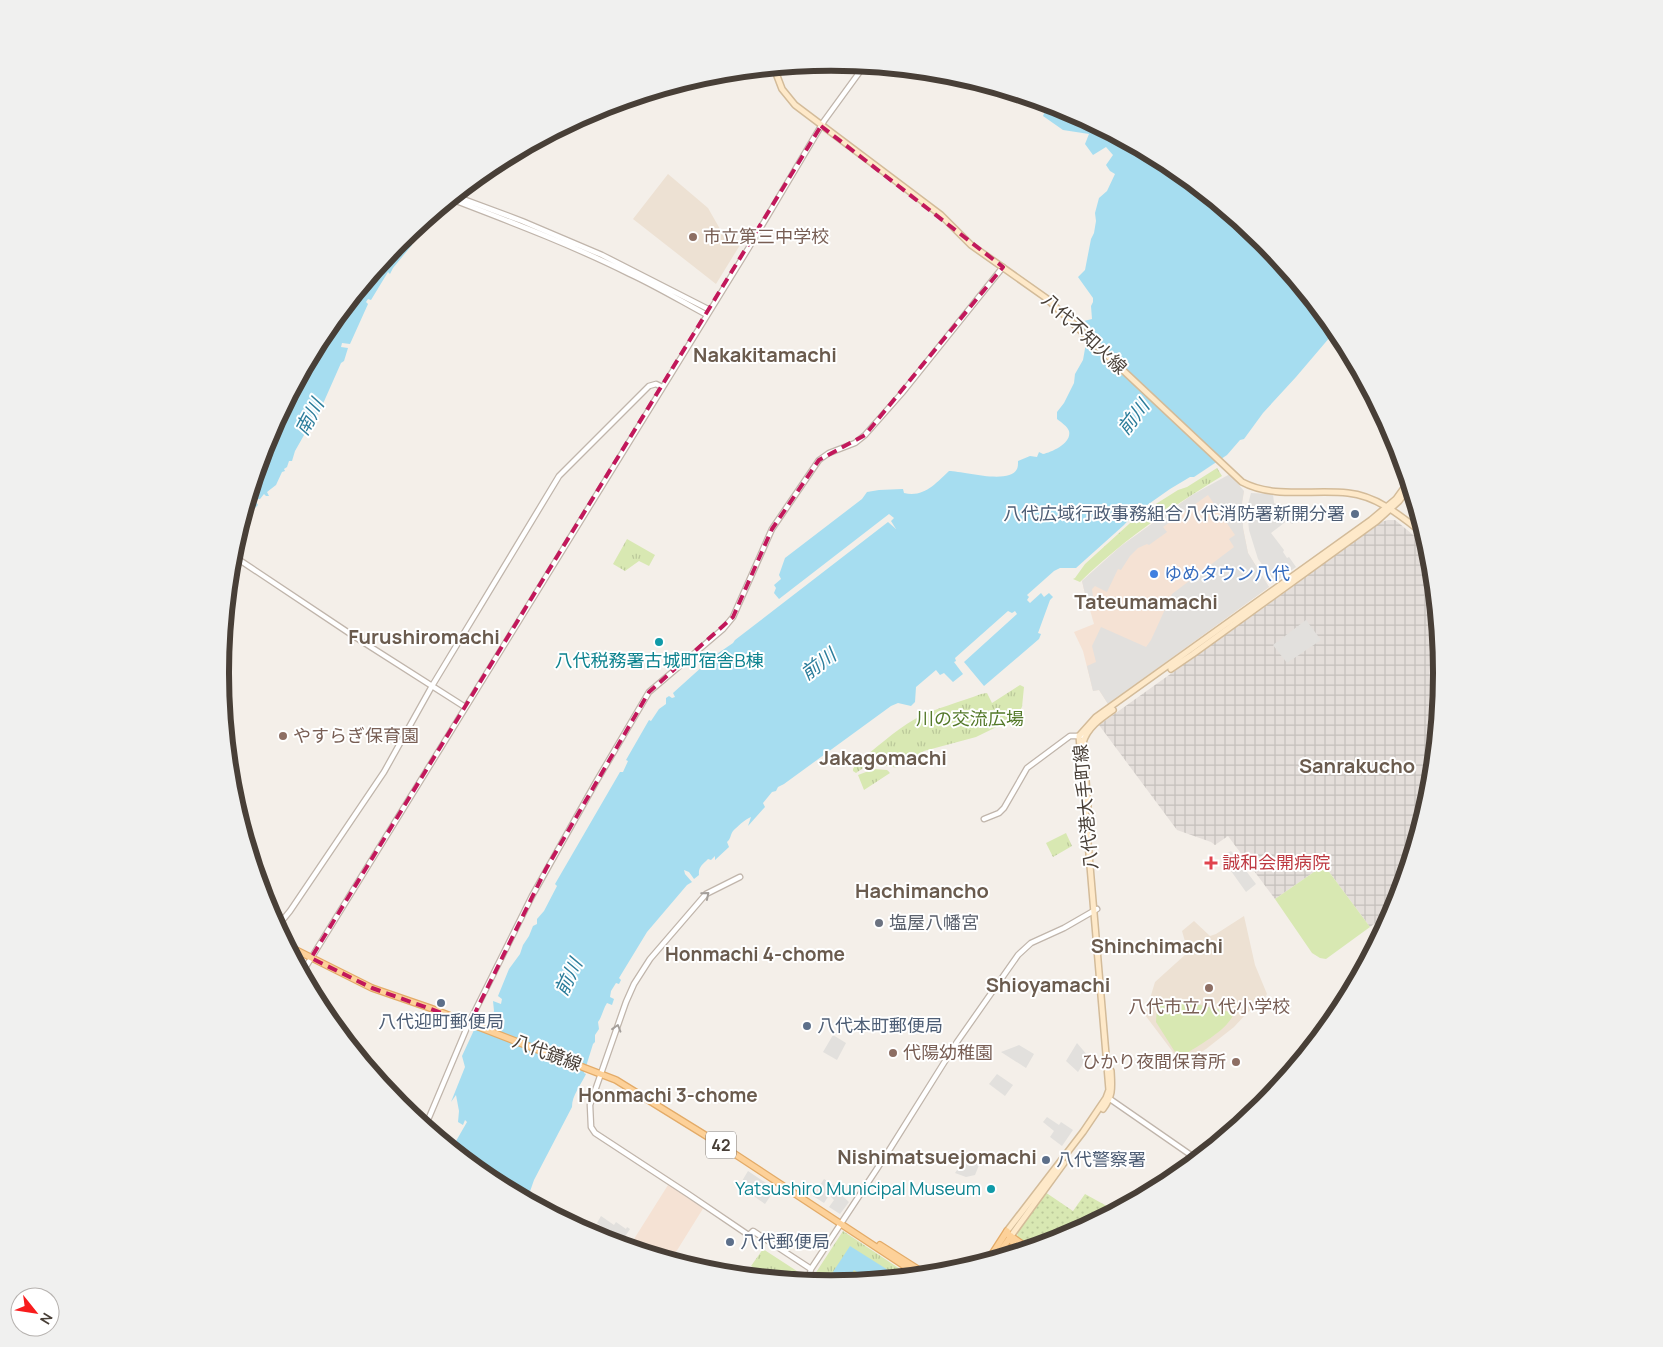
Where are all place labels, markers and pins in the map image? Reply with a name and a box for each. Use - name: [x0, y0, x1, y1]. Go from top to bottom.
- place label: 市立第三中学校: [703, 224, 829, 248]
- marker: 市立第三中学校: [687, 231, 699, 243]
- place label: 八代広域行政事務組合八代消防署新開分署: [1003, 501, 1345, 525]
- marker: 八代広域行政事務組合八代消防署新開分署: [1349, 508, 1361, 520]
- place label: ゆめタウン八代: [1164, 561, 1290, 585]
- marker: ゆめタウン八代: [1148, 568, 1160, 580]
- marker: 八代税務署古城町宿舎B棟: [653, 636, 665, 648]
- place label: 八代税務署古城町宿舎B棟: [554, 648, 764, 672]
- place label: やすらぎ保育園: [293, 723, 419, 747]
- marker: やすらぎ保育園: [277, 730, 289, 742]
- place label: 誠和会開病院: [1222, 850, 1330, 874]
- marker: 誠和会開病院: [1204, 856, 1218, 870]
- place label: 塩屋八幡宮: [889, 910, 979, 934]
- marker: 塩屋八幡宮: [873, 917, 885, 929]
- marker: 八代市立八代小学校: [1203, 982, 1215, 994]
- place label: 八代市立八代小学校: [1128, 994, 1290, 1018]
- marker: 八代迎町郵便局: [435, 997, 447, 1009]
- place label: 八代迎町郵便局: [378, 1009, 504, 1033]
- place label: 八代本町郵便局: [817, 1013, 943, 1037]
- marker: 八代本町郵便局: [801, 1020, 813, 1032]
- place label: 代陽幼稚園: [903, 1040, 993, 1064]
- marker: 代陽幼稚園: [887, 1047, 899, 1059]
- place label: ひかり夜間保育所: [1082, 1049, 1226, 1073]
- marker: ひかり夜間保育所: [1230, 1056, 1242, 1068]
- place label: 八代警察署: [1056, 1147, 1146, 1171]
- marker: 八代警察署: [1040, 1154, 1052, 1166]
- place label: Yatsushiro Municipal Museum: [735, 1176, 981, 1200]
- marker: Yatsushiro Municipal Museum: [985, 1183, 997, 1195]
- place label: 八代郵便局: [740, 1229, 830, 1253]
- marker: 八代郵便局: [724, 1236, 736, 1248]

